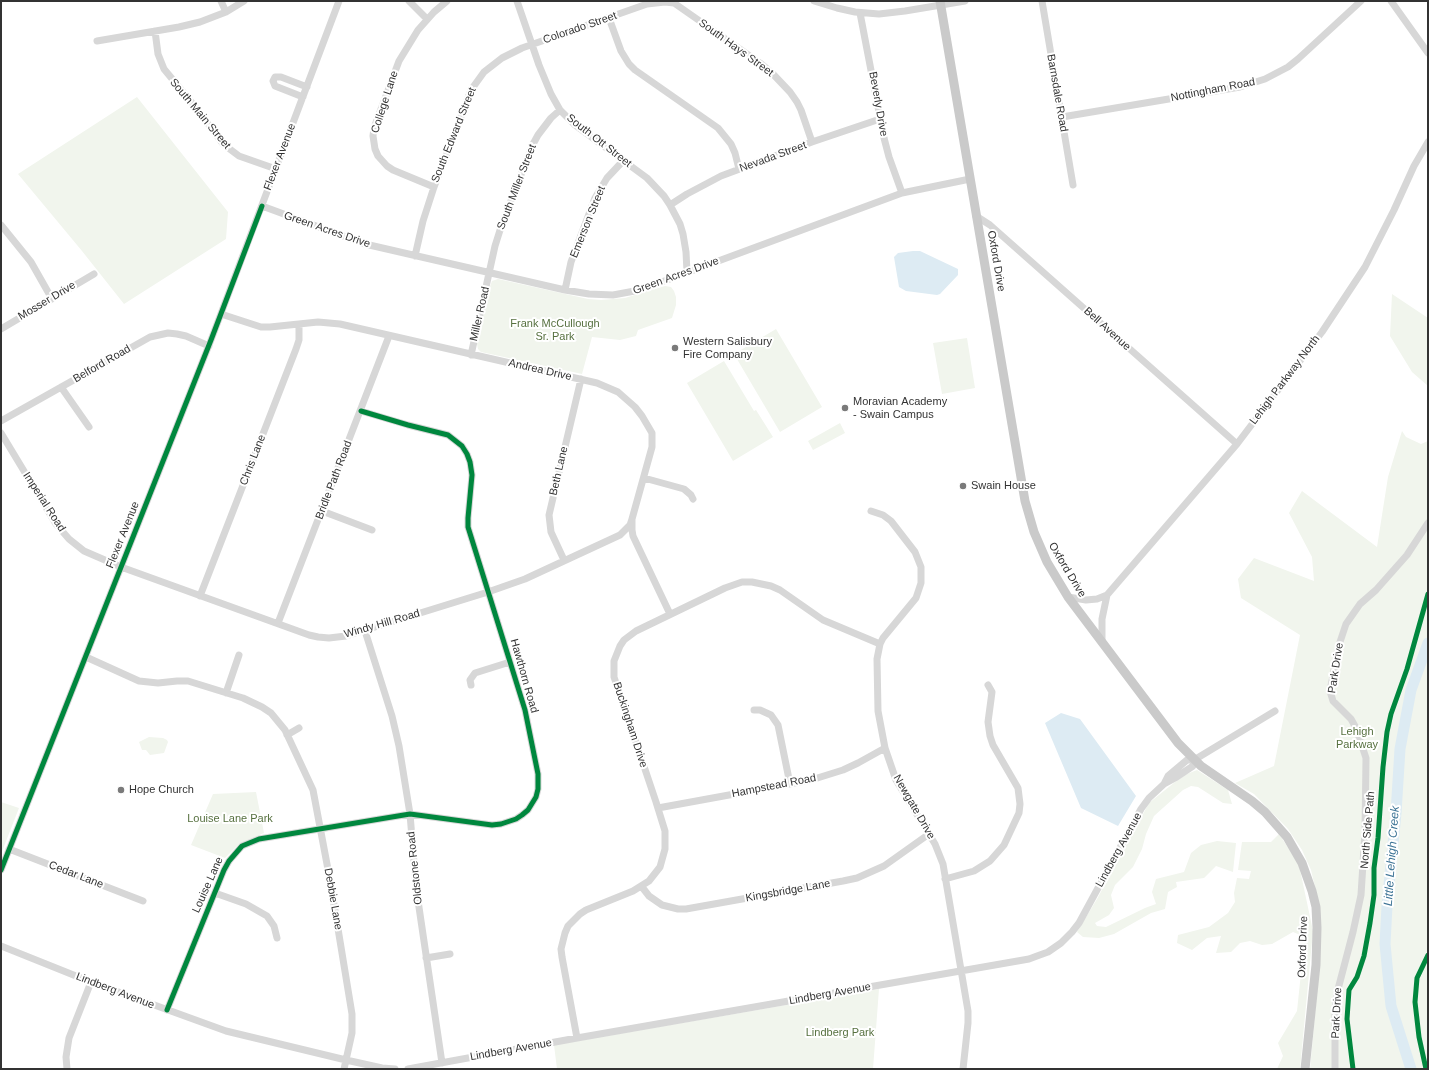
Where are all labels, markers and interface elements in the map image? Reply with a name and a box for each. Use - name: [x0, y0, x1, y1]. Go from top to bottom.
- street label: Colorado Street: [541, 9, 619, 47]
- street label: South Hays Street: [696, 16, 776, 80]
- street label: Barnsdale Road: [1044, 53, 1070, 133]
- street label: College Lane: [369, 69, 401, 135]
- street label: Beverly Drive: [866, 71, 890, 137]
- street label: Nottingham Road: [1170, 75, 1256, 105]
- street label: South Main Street: [167, 76, 233, 152]
- street label: South Edward Street: [429, 85, 479, 185]
- street label: South Ott Street: [564, 112, 634, 170]
- street label: Flexer Avenue: [261, 122, 299, 192]
- street label: Nevada Street: [738, 139, 808, 175]
- street label: South Miller Street: [495, 142, 539, 232]
- street label: Emerson Street: [568, 184, 608, 260]
- street label: Green Acres Drive: [282, 209, 372, 251]
- street label: Oxford Drive: [984, 229, 1008, 293]
- street label: Green Acres Drive: [631, 254, 721, 298]
- street label: Mosser Drive: [16, 279, 78, 323]
- street label: Miller Road: [467, 285, 493, 343]
- street label: Bell Avenue: [1081, 305, 1133, 353]
- park label: Frank McCullough Sr. Park: [510, 317, 600, 343]
- street label: Lehigh Parkway North: [1247, 333, 1323, 427]
- place label: Western Salisbury Fire Company: [683, 335, 772, 361]
- street label: Belford Road: [71, 342, 133, 386]
- marker: Western Salisbury Fire Company: [670, 343, 680, 353]
- street label: Andrea Drive: [507, 356, 573, 384]
- place label: Moravian Academy - Swain Campus: [853, 395, 947, 421]
- marker: Moravian Academy - Swain Campus: [840, 403, 850, 413]
- street label: Chris Lane: [237, 433, 269, 487]
- street label: Bridle Path Road: [313, 439, 355, 521]
- street label: Beth Lane: [547, 445, 571, 497]
- street label: Imperial Road: [20, 470, 68, 534]
- place label: Swain House: [971, 479, 1036, 493]
- marker: Swain House: [958, 481, 968, 491]
- street label: Flexer Avenue: [104, 500, 142, 570]
- street label: Oxford Drive: [1045, 540, 1089, 600]
- street label: Windy Hill Road: [343, 607, 421, 641]
- street label: Hawthorn Road: [507, 637, 541, 715]
- street label: Park Drive: [1325, 642, 1347, 694]
- street label: Buckingham Drive: [610, 681, 650, 769]
- park label: Lehigh Parkway: [1336, 725, 1378, 751]
- street label: Hampstead Road: [731, 771, 817, 801]
- street label: Newgate Drive: [890, 772, 938, 842]
- place label: Hope Church: [129, 783, 194, 797]
- marker: Hope Church: [116, 785, 126, 795]
- street label: North Side Path: [1358, 791, 1378, 869]
- water label: Little Lehigh Creek: [1381, 806, 1403, 906]
- street label: Lindberg Avenue: [1093, 811, 1145, 889]
- park label: Louise Lane Park: [187, 812, 273, 826]
- street label: Oldstone Road: [405, 831, 425, 905]
- street label: Louise Lane: [190, 855, 226, 915]
- street label: Cedar Lane: [47, 859, 105, 891]
- street label: Debbie Lane: [321, 867, 345, 931]
- street label: Kingsbridge Lane: [745, 877, 831, 905]
- street label: Oxford Drive: [1295, 916, 1311, 978]
- street label: Lindberg Avenue: [74, 970, 156, 1012]
- street label: Lindberg Avenue: [788, 980, 872, 1008]
- street label: Park Drive: [1329, 987, 1345, 1039]
- park label: Lindberg Park: [806, 1026, 874, 1040]
- street label: Lindberg Avenue: [469, 1036, 553, 1064]

